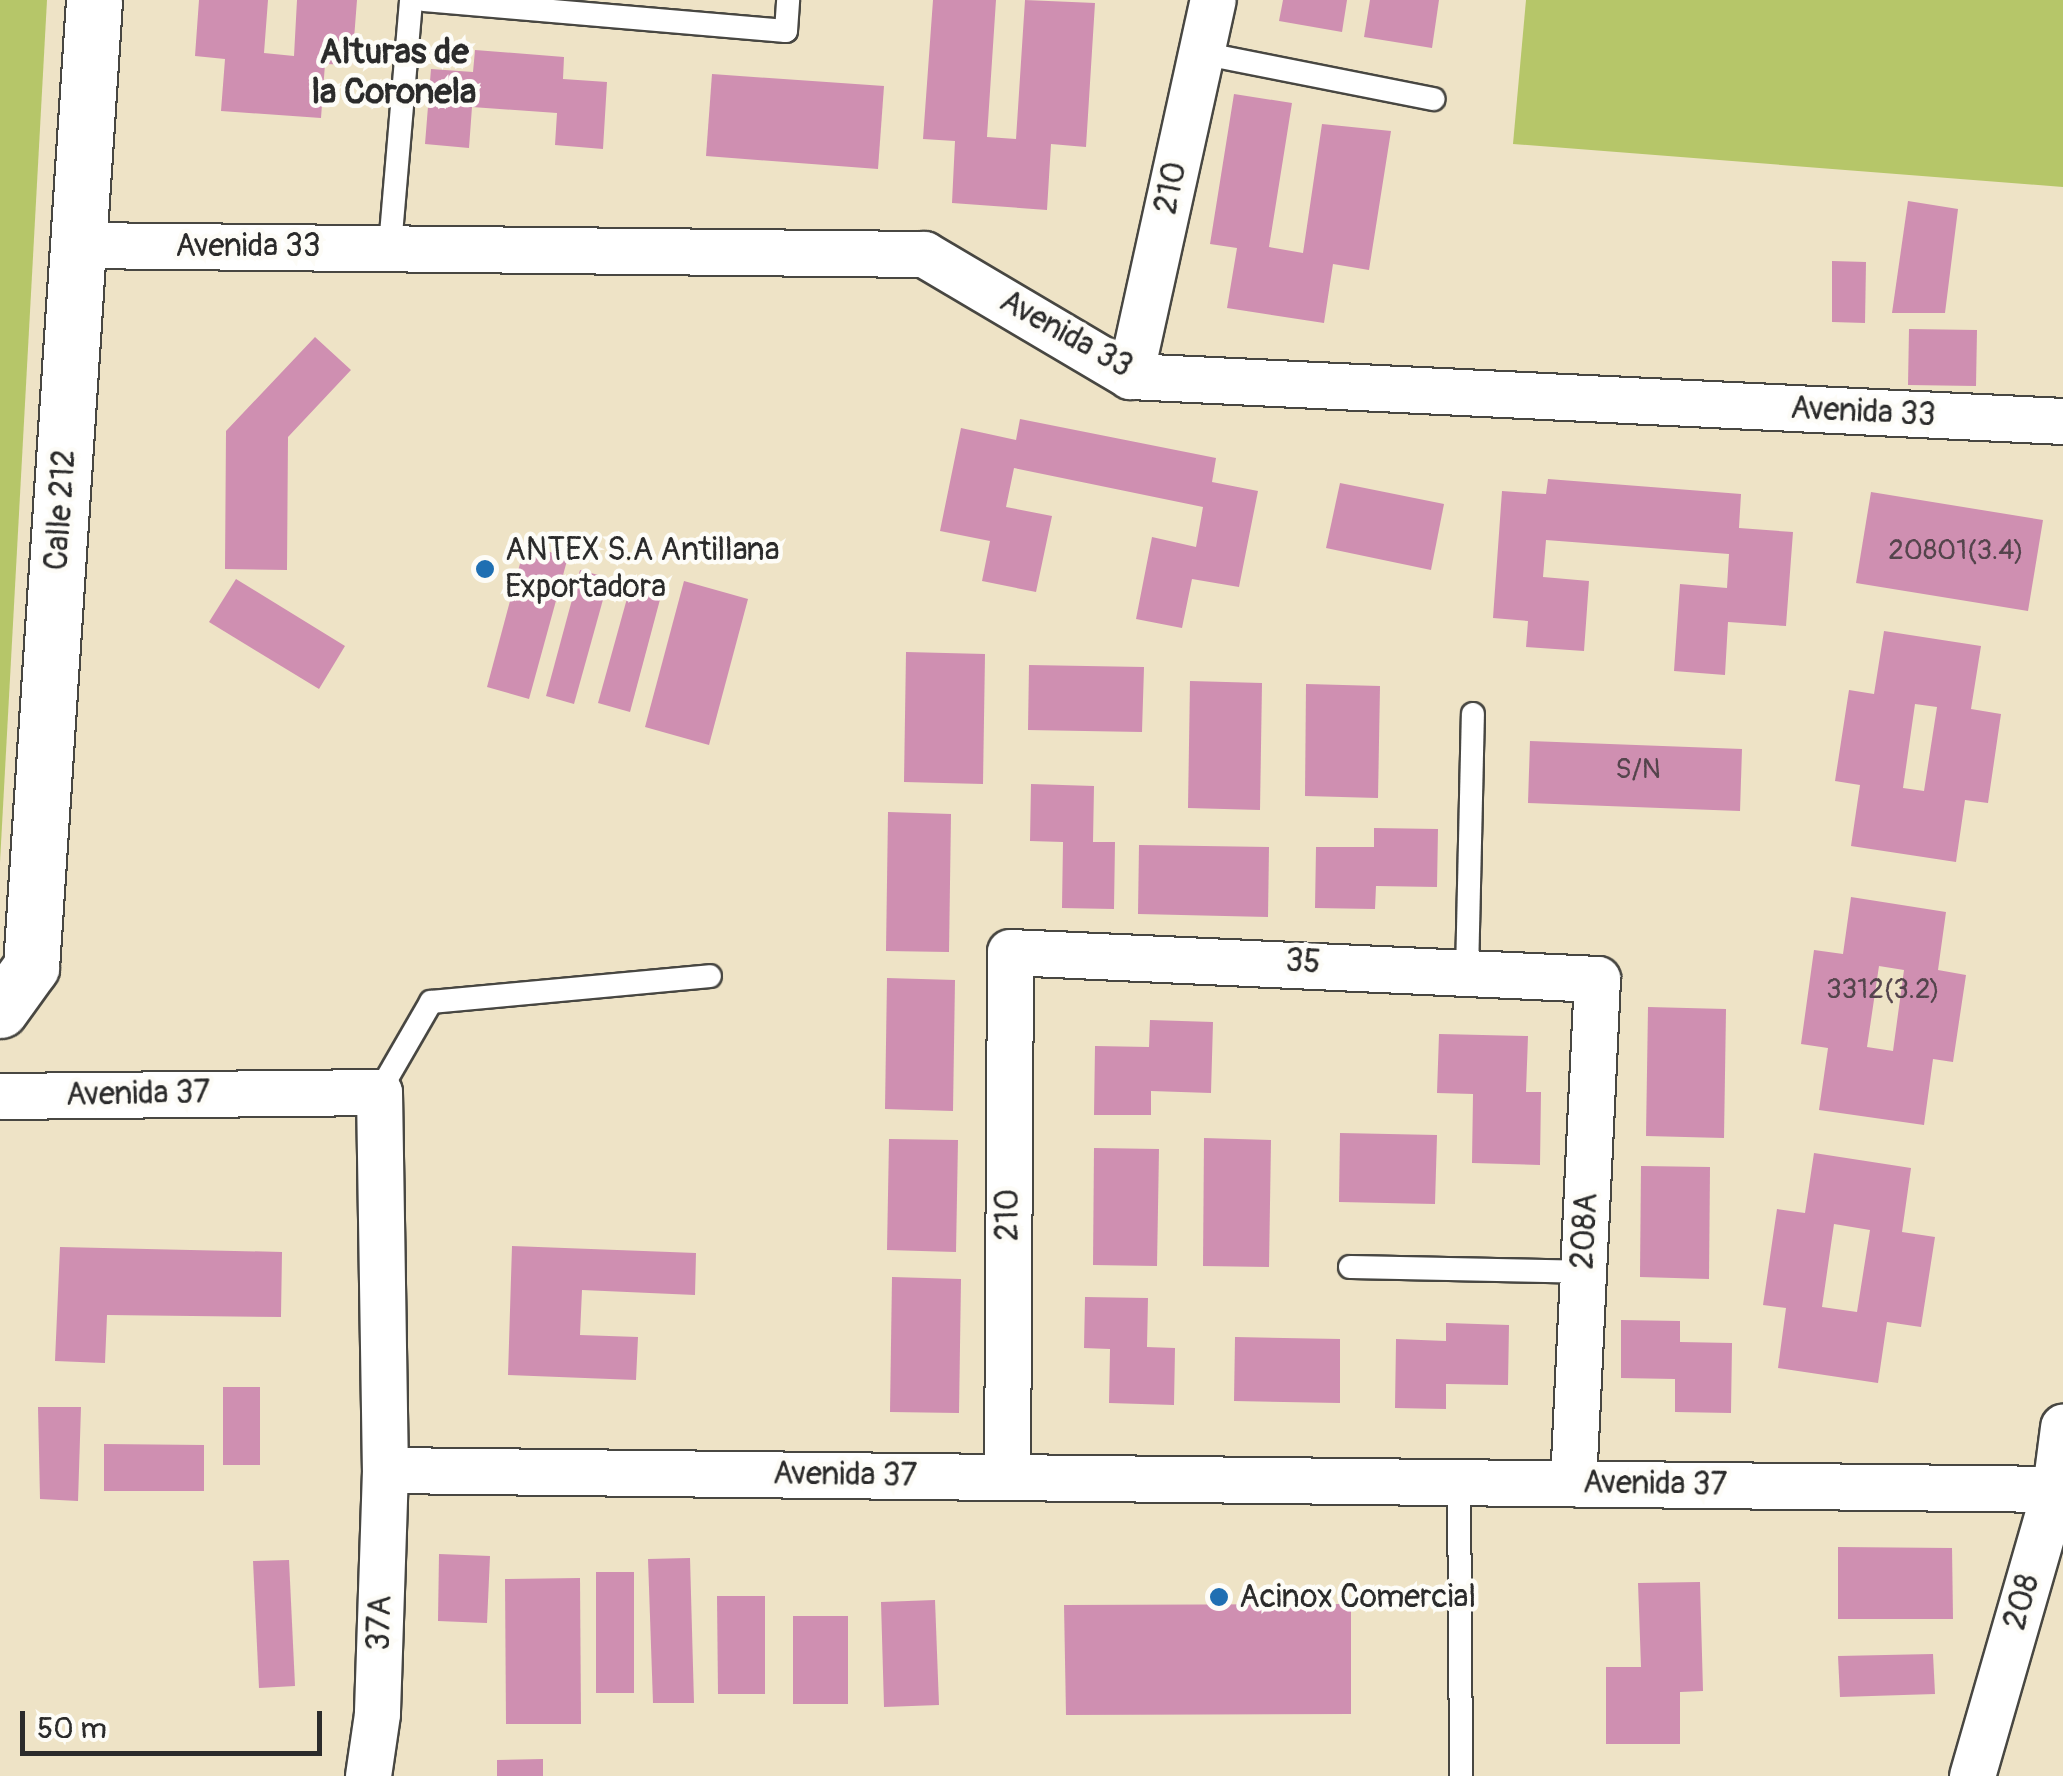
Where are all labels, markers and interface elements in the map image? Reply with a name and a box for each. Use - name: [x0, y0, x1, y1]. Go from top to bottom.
- district label: Alturas de la Coronela: [312, 31, 476, 113]
- street label: 210: [1147, 158, 1195, 218]
- street label: Avenida 33: [175, 227, 321, 265]
- street label: Avenida 33: [993, 282, 1139, 386]
- street label: Avenida 33: [1789, 389, 1937, 435]
- street label: Calle 212: [38, 448, 84, 572]
- place label: ANTEX S.A Antillana Exportadora: [505, 532, 780, 607]
- house number: 20801(3.4): [1888, 534, 2024, 568]
- marker: ANTEX S.A Antillana Exportadora: [474, 558, 496, 580]
- house number: S/N: [1615, 753, 1661, 787]
- street label: 35: [1284, 942, 1322, 982]
- house number: 3312(3.2): [1826, 973, 1940, 1007]
- street label: Avenida 37: [65, 1074, 211, 1114]
- street label: 210: [989, 1189, 1027, 1241]
- street label: 208A: [1564, 1192, 1606, 1270]
- street label: Avenida 37: [772, 1455, 918, 1495]
- street label: Avenida 37: [1582, 1464, 1728, 1504]
- street label: 208: [1996, 1570, 2048, 1634]
- place label: Acinox Comercial: [1239, 1578, 1476, 1616]
- marker: Acinox Comercial: [1208, 1586, 1230, 1608]
- street label: 37A: [360, 1595, 400, 1651]
- scale bar: [25, 1691, 328, 1753]
- text: 50 m: [37, 1710, 107, 1747]

